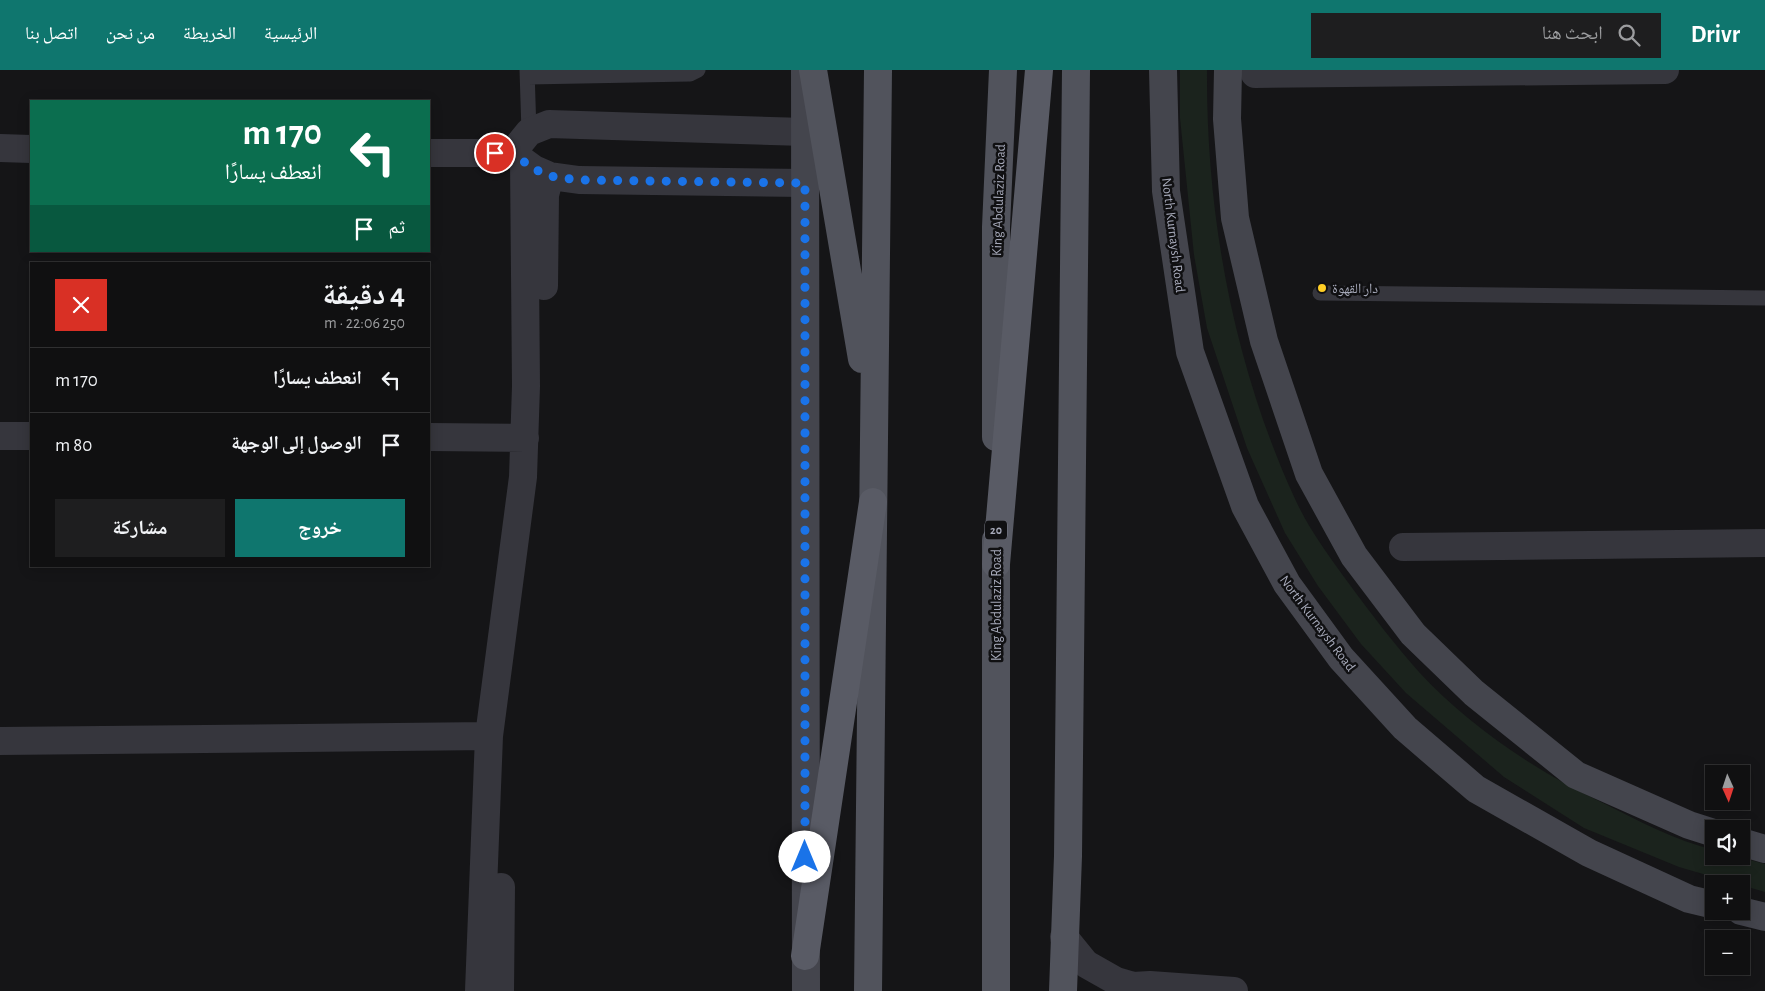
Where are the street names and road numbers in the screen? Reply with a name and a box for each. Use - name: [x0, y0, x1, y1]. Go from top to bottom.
- street label: King Abdulaziz Road: [990, 144, 1008, 256]
- street label: North Kurnaysh Road: [1159, 177, 1187, 293]
- road number: 20: [985, 520, 1007, 540]
- street label: King Abdulaziz Road: [990, 549, 1004, 661]
- street label: North Kurnaysh Road: [1277, 573, 1358, 674]

